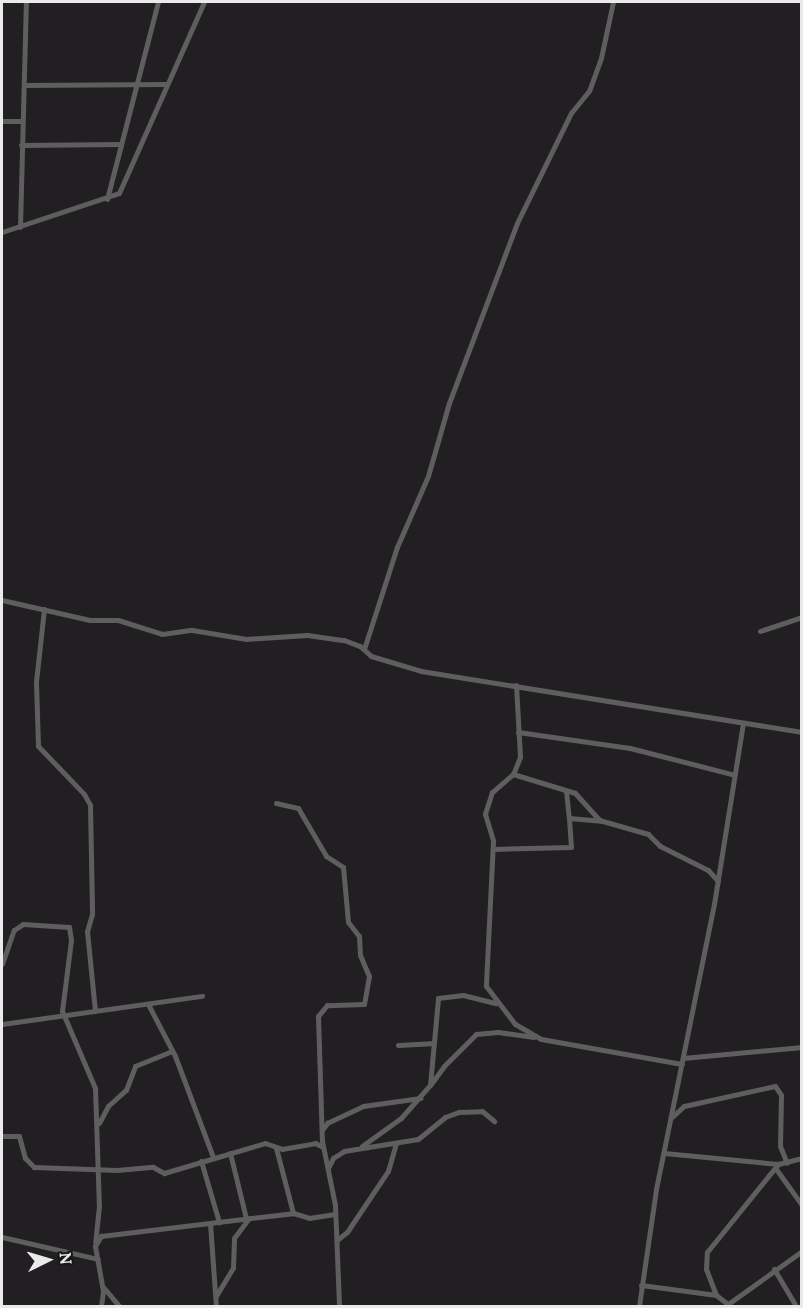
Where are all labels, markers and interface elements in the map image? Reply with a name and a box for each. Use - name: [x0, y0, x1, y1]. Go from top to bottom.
- north arrow: [18, 1230, 78, 1290]
- text: N: [55, 1251, 76, 1265]

